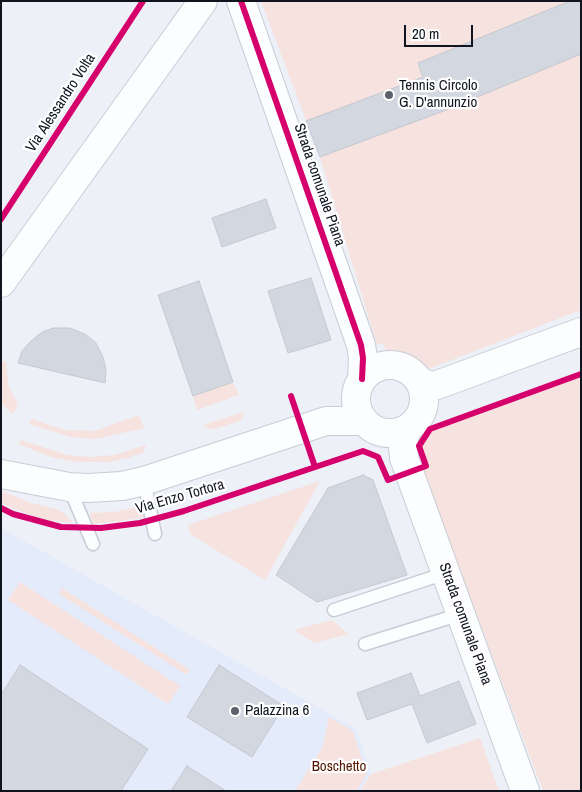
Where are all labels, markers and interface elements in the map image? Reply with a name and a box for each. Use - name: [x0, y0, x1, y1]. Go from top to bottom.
- scale bar: [407, 15, 476, 47]
- text: 20 m: [412, 23, 439, 44]
- street label: Via Alessandro Volta: [22, 50, 100, 156]
- place label: Tennis Circolo G. D'annunzio: [399, 77, 478, 112]
- marker: Tennis Circolo G. D'annunzio: [383, 89, 395, 101]
- street label: Strada comunale Piana: [290, 121, 348, 249]
- street label: Via Enzo Tortora: [134, 476, 226, 518]
- street label: Strada comunale Piana: [435, 561, 495, 687]
- place label: Palazzina 6: [245, 702, 309, 720]
- marker: Palazzina 6: [229, 705, 241, 717]
- park label: Boschetto: [312, 758, 366, 776]

